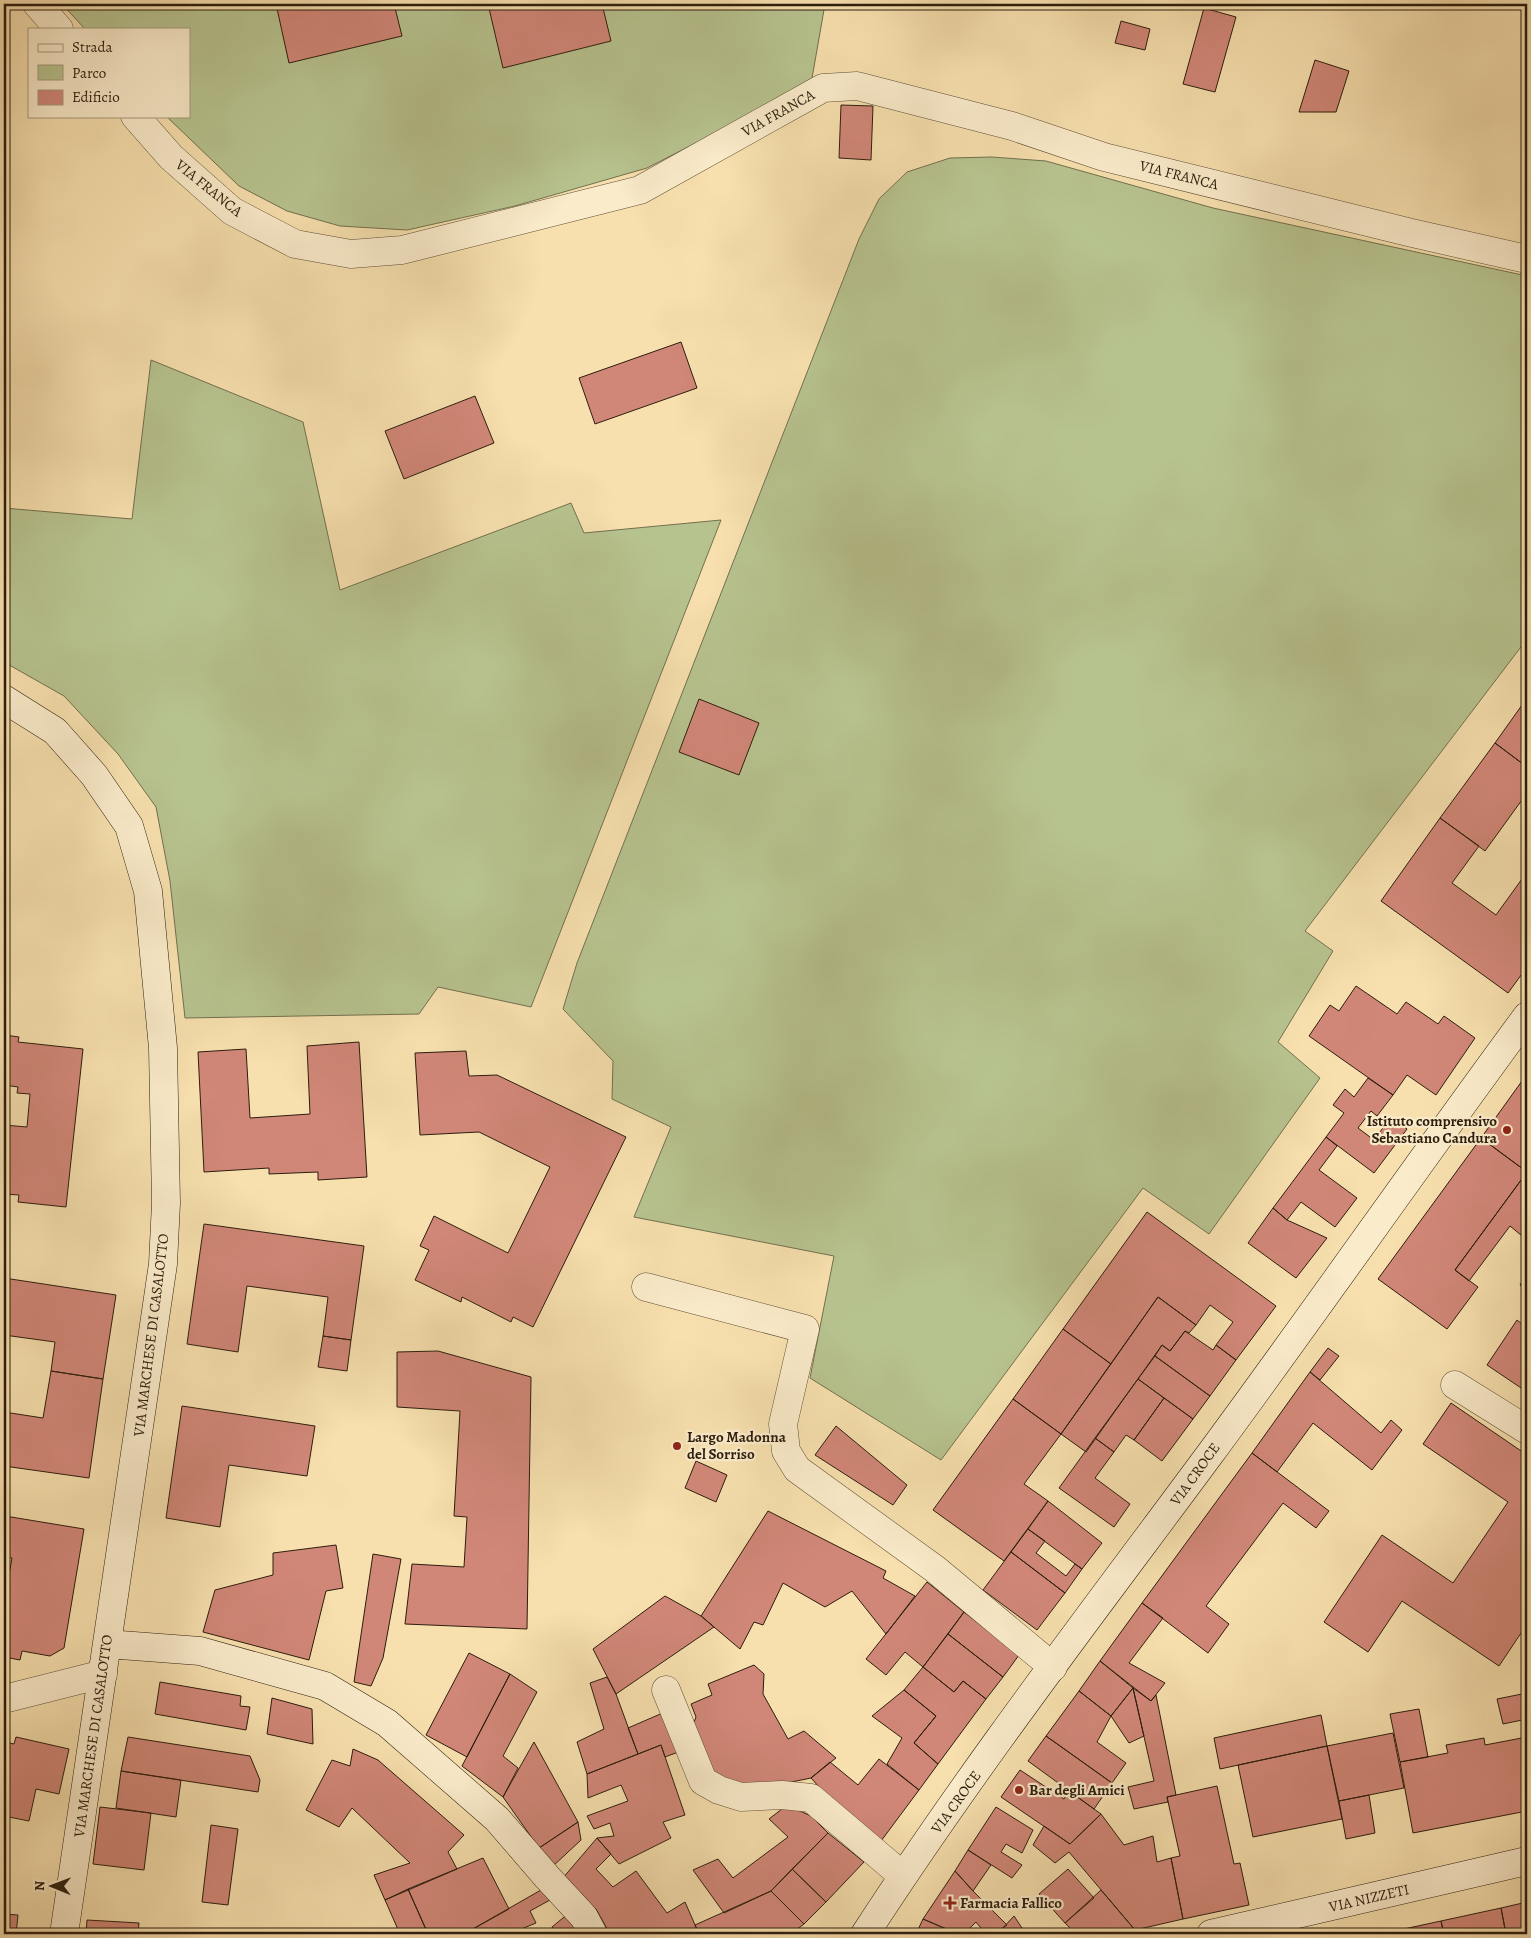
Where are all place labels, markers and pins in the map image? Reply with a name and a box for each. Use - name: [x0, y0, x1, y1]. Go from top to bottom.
- place label: Istituto comprensivo Sebastiano Candura: [1367, 1111, 1498, 1148]
- marker: Istituto comprensivo Sebastiano Candura: [1501, 1124, 1513, 1136]
- place label: Largo Madonna del Sorriso: [687, 1427, 787, 1464]
- marker: Largo Madonna del Sorriso: [671, 1440, 683, 1452]
- place label: Bar degli Amici: [1029, 1780, 1125, 1800]
- marker: Bar degli Amici: [1013, 1784, 1025, 1796]
- place label: Farmacia Fallico: [960, 1893, 1062, 1913]
- marker: Farmacia Fallico: [944, 1897, 956, 1909]

